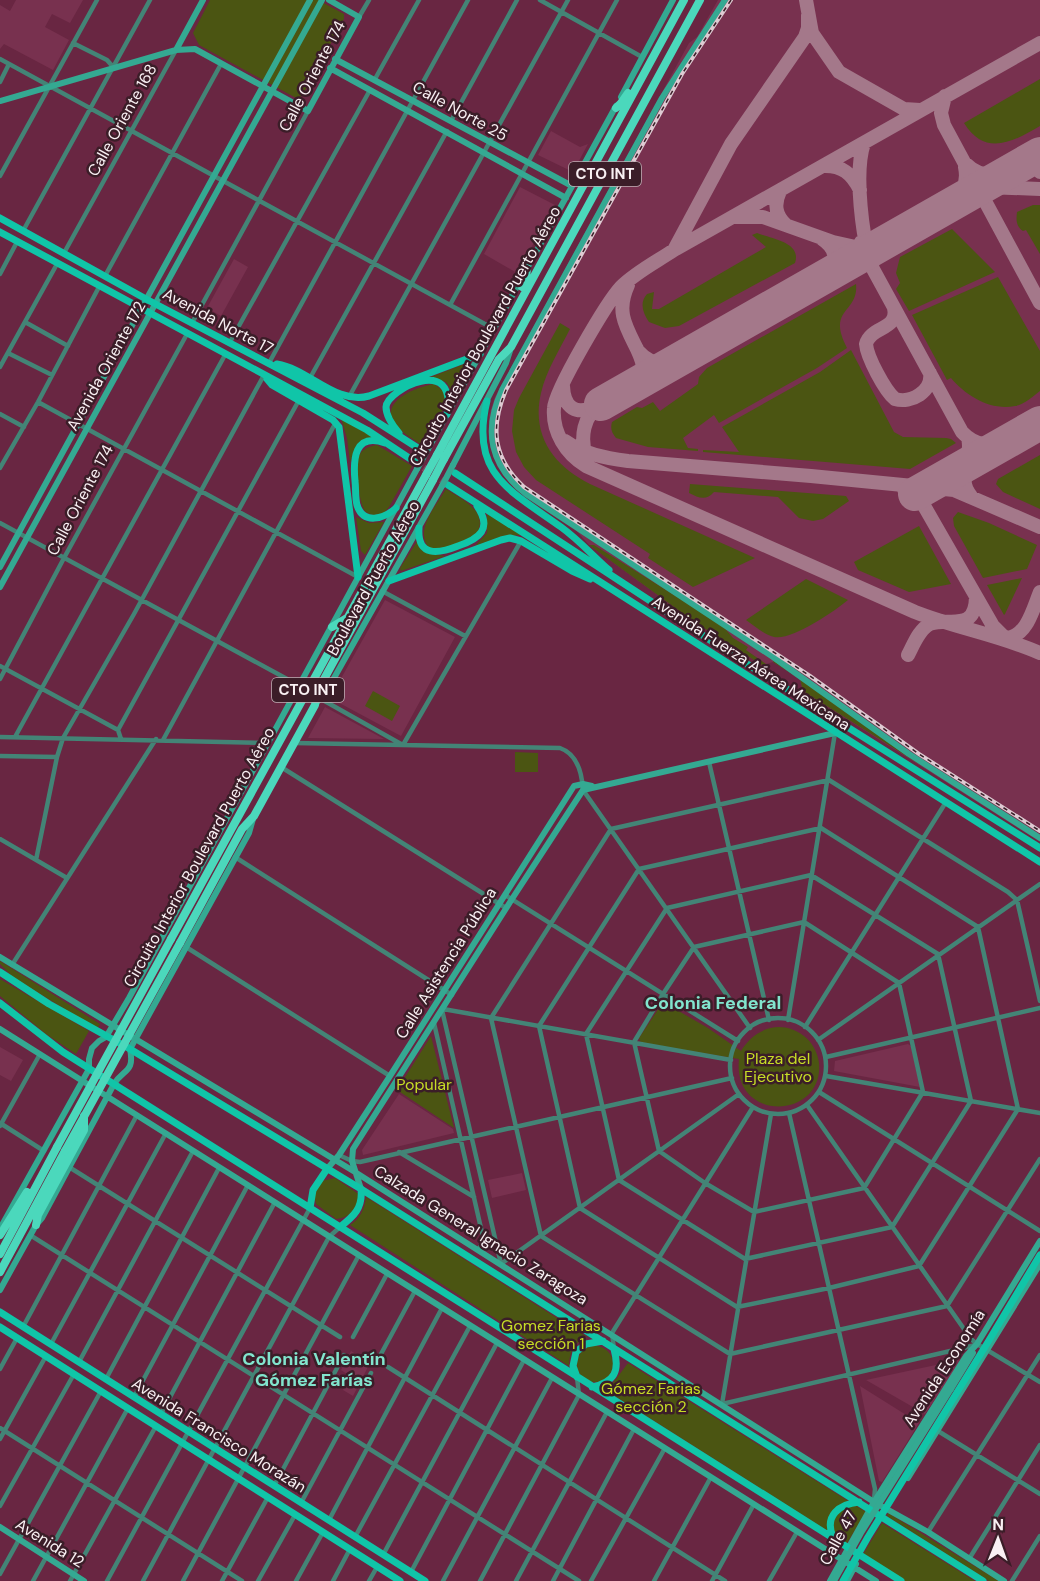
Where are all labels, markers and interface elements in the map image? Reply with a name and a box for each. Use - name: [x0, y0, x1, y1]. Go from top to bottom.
- street label: Calle Oriente 174: [274, 17, 350, 135]
- street label: Calle Oriente 168: [82, 60, 162, 180]
- street label: Calle Norte 25: [409, 76, 511, 146]
- road number: CTO INT: [569, 162, 641, 186]
- street label: Circuito Interior Boulevard Puerto Aéreo: [404, 202, 566, 470]
- street label: Avenida Norte 17: [159, 283, 277, 359]
- street label: Avenida Oriente 172: [62, 297, 150, 435]
- street label: Calle Oriente 174: [42, 441, 118, 559]
- street label: Boulevard Puerto Aéreo: [322, 497, 424, 659]
- street label: Avenida Fuerza Aérea Mexicana: [648, 591, 854, 735]
- road number: CTO INT: [272, 678, 344, 702]
- street label: Circuito Interior Boulevard Puerto Aéreo: [118, 723, 280, 991]
- street label: Calle Asistencia Pública: [391, 883, 501, 1043]
- district label: Colonia Federal: [645, 991, 781, 1015]
- park label: Plaza del Ejecutivo: [744, 1048, 812, 1087]
- park label: Popular: [396, 1074, 452, 1095]
- street label: Calzada General Ignacio Zaragoza: [370, 1160, 592, 1310]
- street label: Avenida Economía: [898, 1305, 990, 1431]
- park label: Gomez Farias sección 1: [501, 1315, 601, 1354]
- district label: Colonia Valentín Gómez Farías: [242, 1347, 386, 1392]
- street label: Avenida Francisco Morazán: [128, 1373, 310, 1497]
- park label: Gómez Farias sección 2: [601, 1378, 701, 1417]
- street label: Calle 47: [815, 1507, 861, 1569]
- north arrow: [968, 1509, 1028, 1569]
- street label: Avenida 12: [12, 1514, 88, 1572]
- text: N: [992, 1514, 1004, 1535]

